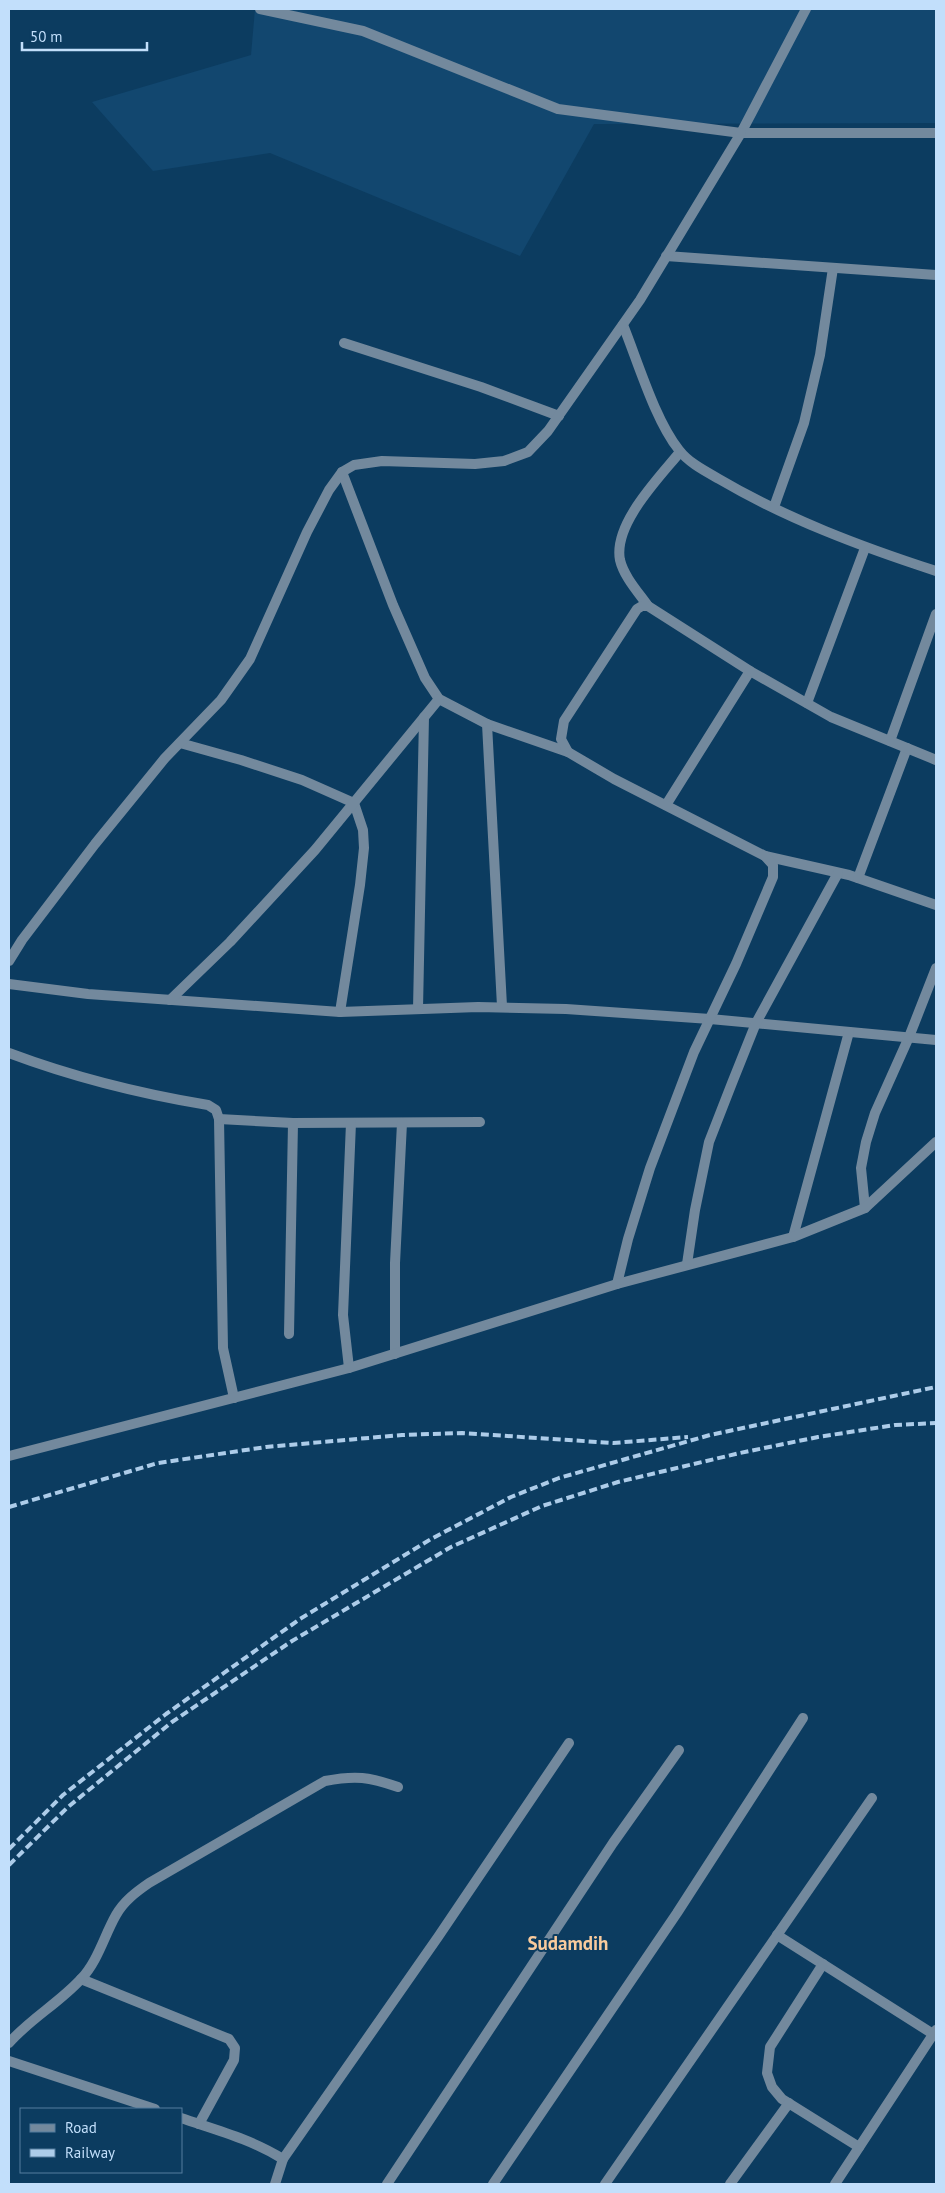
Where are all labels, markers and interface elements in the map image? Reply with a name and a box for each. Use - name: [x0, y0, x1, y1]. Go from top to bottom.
- scale bar: [22, 20, 148, 52]
- text: 50 m: [30, 27, 63, 46]
- district label: Sudamdih: [528, 1931, 608, 1955]
- legend: [20, 2108, 182, 2173]
- text: Road: [65, 2118, 97, 2137]
- text: Railway: [65, 2143, 115, 2162]

